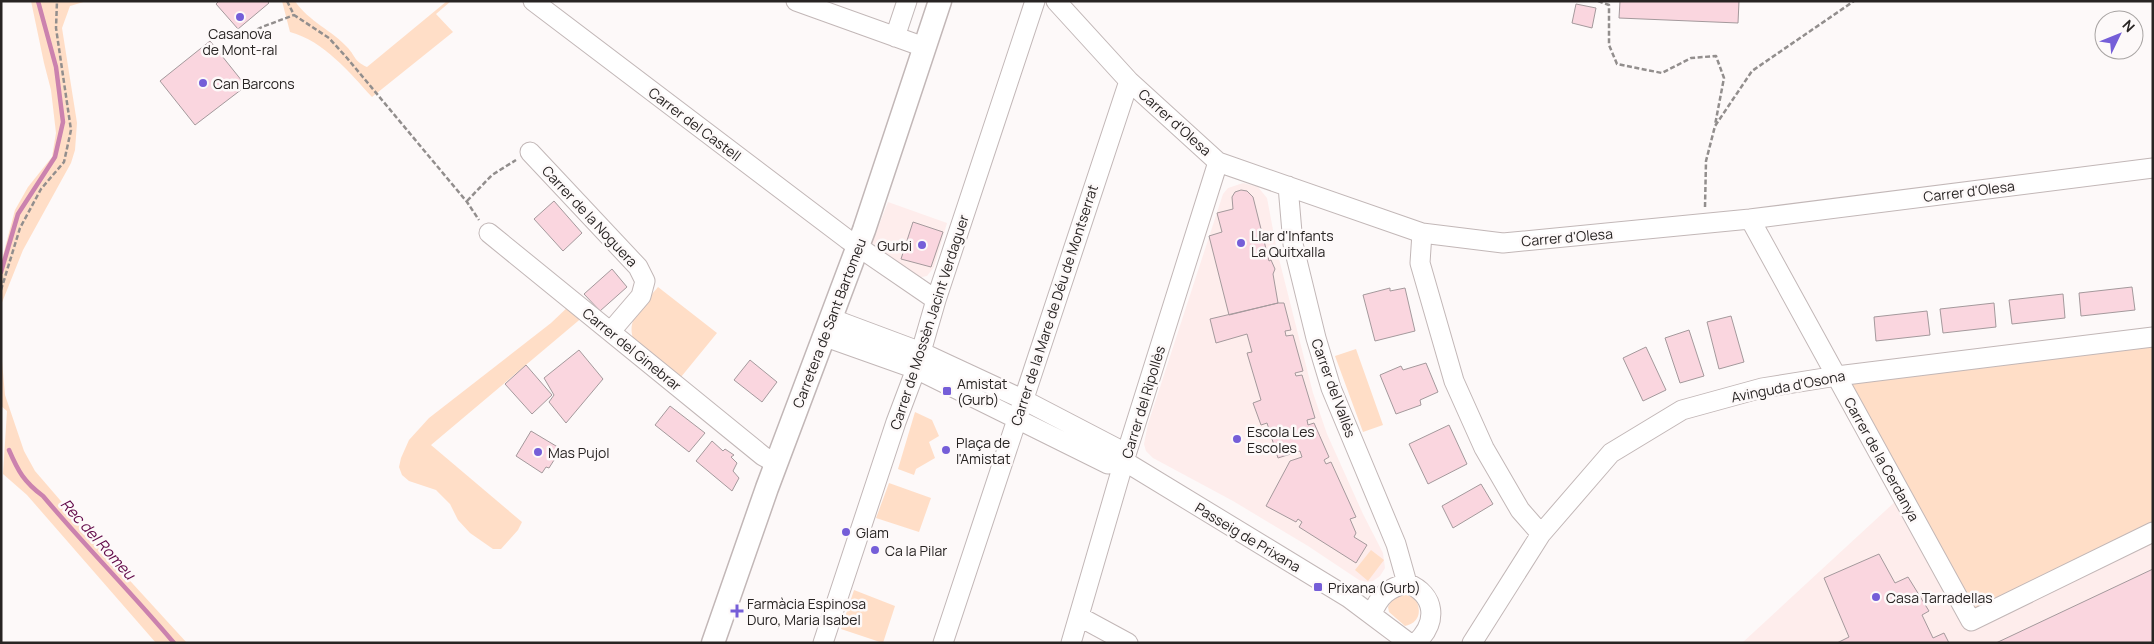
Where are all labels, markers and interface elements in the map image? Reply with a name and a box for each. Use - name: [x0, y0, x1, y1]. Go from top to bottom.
- north arrow: [2094, 10, 2144, 60]
- marker: Casanova de Mont-ral: [234, 11, 246, 23]
- text: N: [2118, 16, 2139, 36]
- place label: Casanova de Mont-ral: [203, 24, 277, 59]
- place label: Can Barcons: [213, 74, 295, 93]
- marker: Can Barcons: [197, 77, 209, 89]
- street label: Carrer del Castell: [645, 83, 745, 165]
- street label: Carrer d'Olesa: [1135, 84, 1215, 160]
- street label: Carrer de la Noguera: [538, 161, 642, 271]
- street label: Carrer d'Olesa: [1922, 176, 2016, 206]
- street label: Carrer de la Mare de Déu de Montserrat: [1006, 182, 1102, 428]
- street label: Carrer de Mossèn Jacint Verdaguer: [885, 212, 973, 432]
- street label: Carrer d'Olesa: [1520, 224, 1614, 250]
- place label: Llar d'Infants La Quitxalla: [1251, 226, 1334, 261]
- street label: Carretera de Sant Bartomeu: [788, 235, 870, 411]
- place label: Gurbi: [877, 236, 912, 255]
- marker: Llar d'Infants La Quitxalla: [1235, 237, 1247, 249]
- marker: Gurbi: [916, 239, 928, 251]
- street label: Carrer del Ginebrar: [579, 303, 685, 395]
- street label: Carrer del Vallès: [1307, 336, 1361, 440]
- street label: Carrer del Ripollès: [1117, 343, 1169, 461]
- street label: Avinguda d'Osona: [1729, 366, 1847, 406]
- place label: Amistat (Gurb): [957, 374, 1008, 409]
- marker: Amistat (Gurb): [941, 385, 953, 397]
- street label: Carrer de la Cerdanya: [1840, 394, 1924, 524]
- place label: Escola Les Escoles: [1247, 422, 1315, 457]
- place label: Plaça de l'Amistat: [956, 433, 1011, 468]
- marker: Escola Les Escoles: [1231, 433, 1243, 445]
- place label: Mas Pujol: [548, 443, 610, 462]
- marker: Plaça de l'Amistat: [940, 444, 952, 456]
- marker: Mas Pujol: [532, 446, 544, 458]
- water label: Rec del Romeu: [56, 494, 141, 585]
- street label: Passeig de Prixana: [1192, 498, 1304, 576]
- place label: Glam: [856, 523, 889, 542]
- marker: Glam: [840, 526, 852, 538]
- place label: Ca la Pilar: [885, 541, 947, 560]
- marker: Ca la Pilar: [869, 544, 881, 556]
- place label: Prixana (Gurb): [1328, 578, 1421, 597]
- marker: Prixana (Gurb): [1312, 581, 1324, 593]
- place label: Casa Tarradellas: [1886, 588, 1993, 607]
- marker: Casa Tarradellas: [1870, 591, 1882, 603]
- place label: Farmàcia Espinosa Duro, Maria Isabel: [747, 594, 866, 629]
- marker: Farmàcia Espinosa Duro, Maria Isabel: [731, 605, 743, 617]

